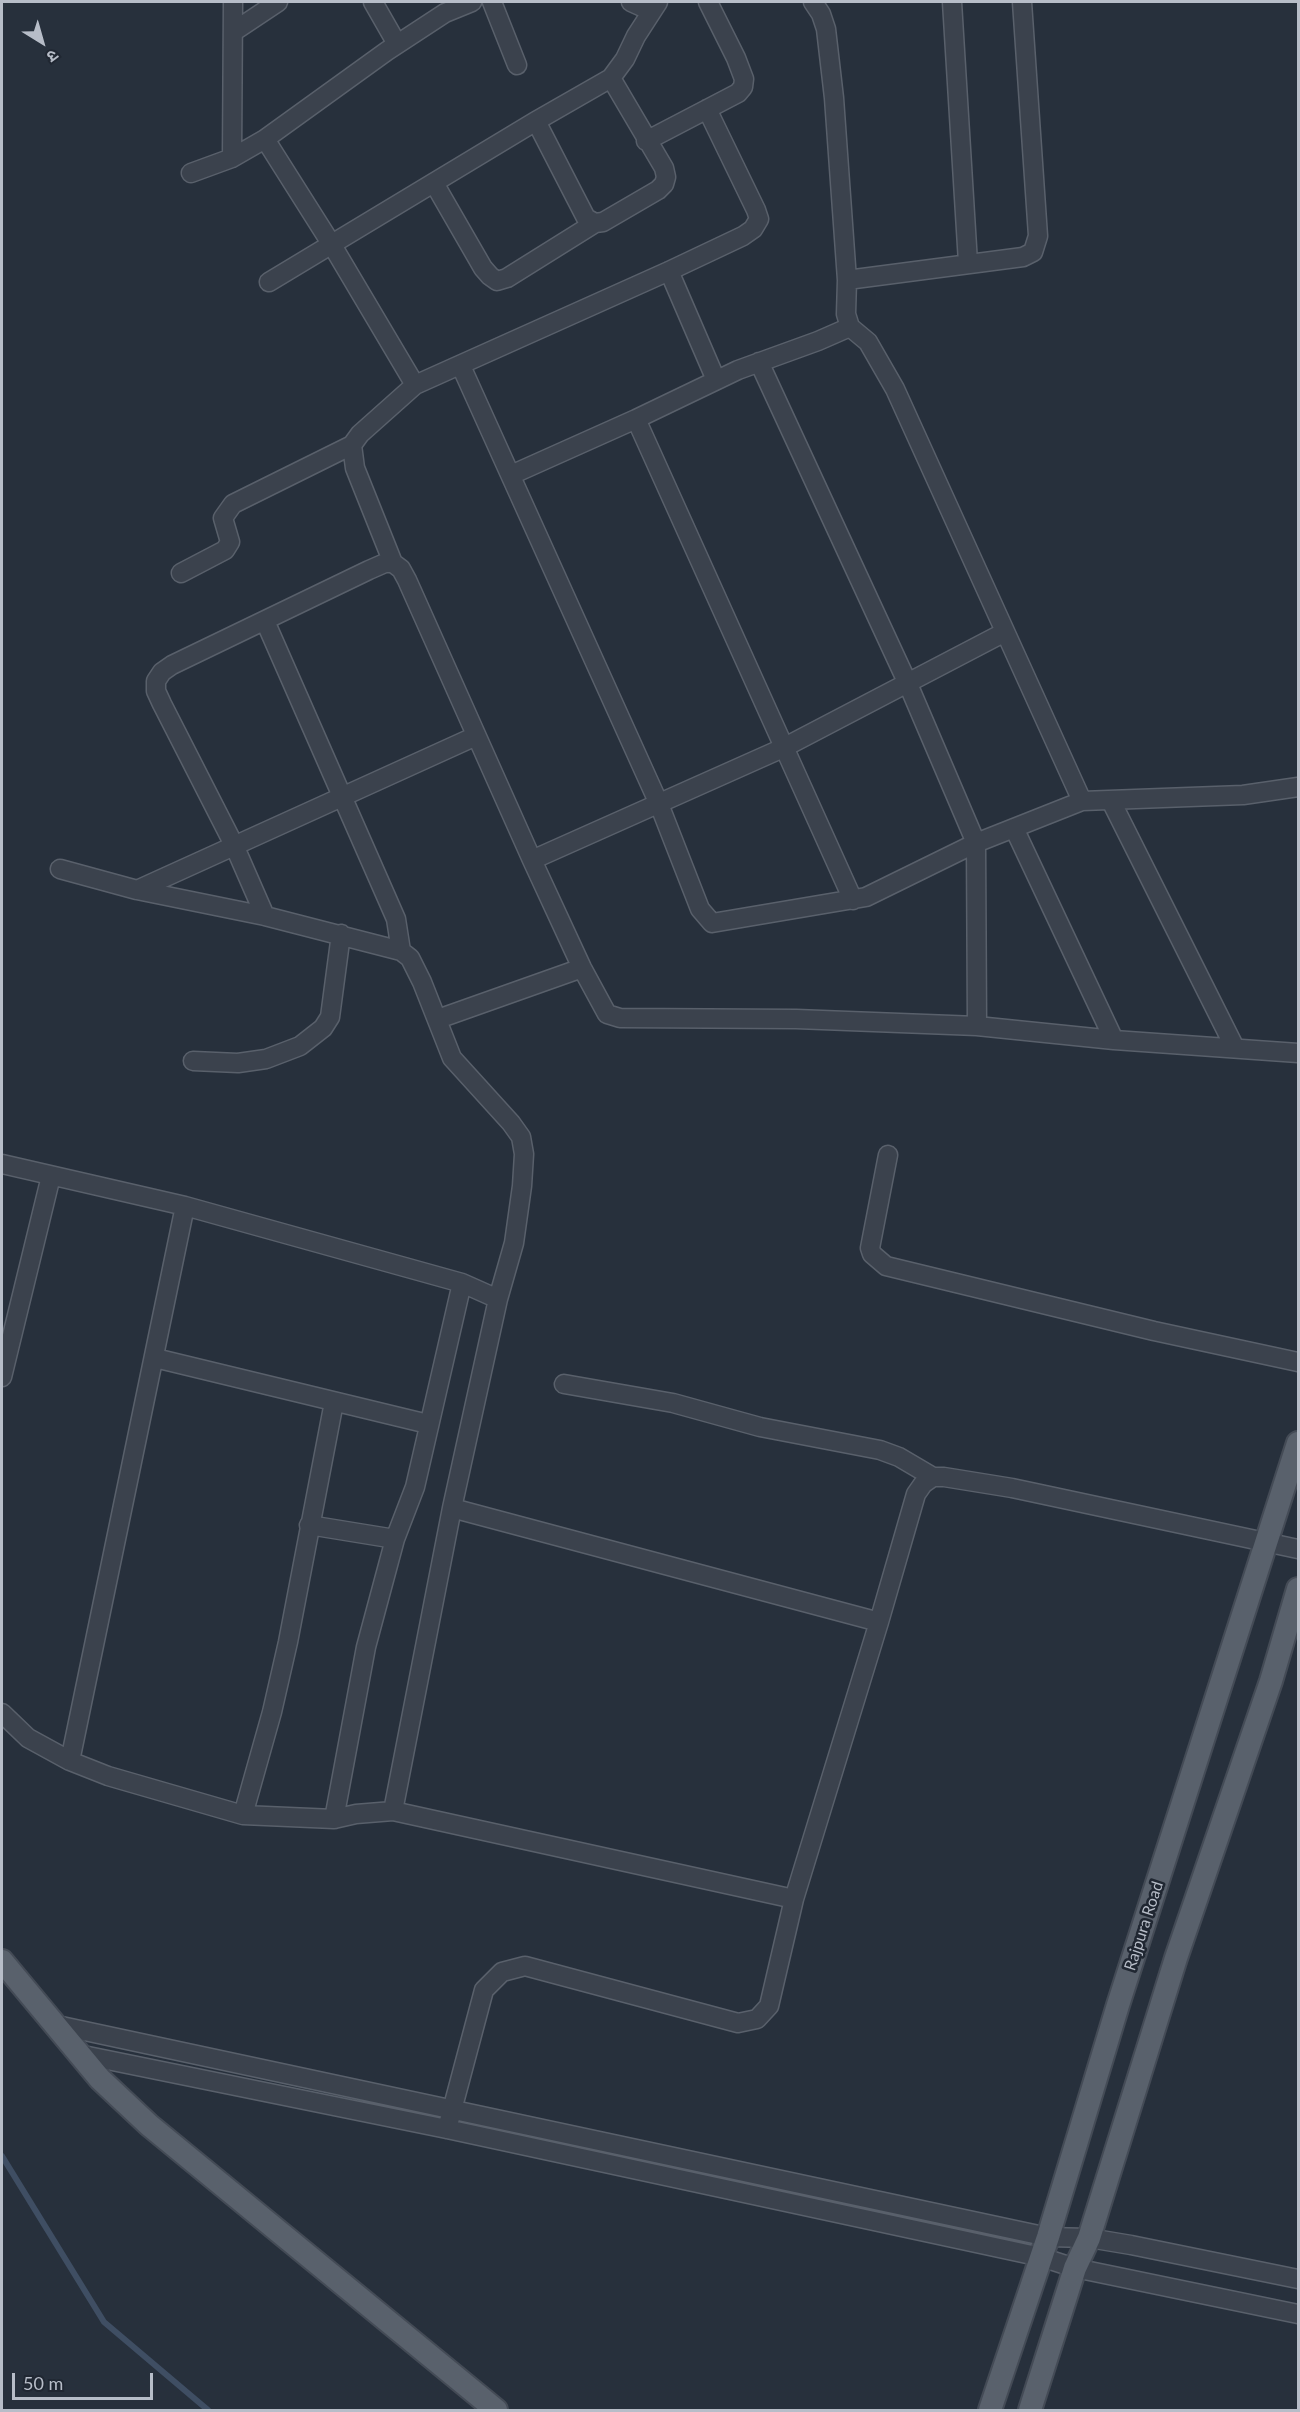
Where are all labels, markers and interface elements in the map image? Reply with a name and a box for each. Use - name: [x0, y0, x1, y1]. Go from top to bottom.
- north arrow: [12, 12, 72, 72]
- text: उ: [44, 46, 63, 67]
- street label: Rajpura Road: [1121, 1879, 1167, 1973]
- scale bar: [15, 2361, 156, 2399]
- text: 50 m: [23, 2372, 63, 2394]

